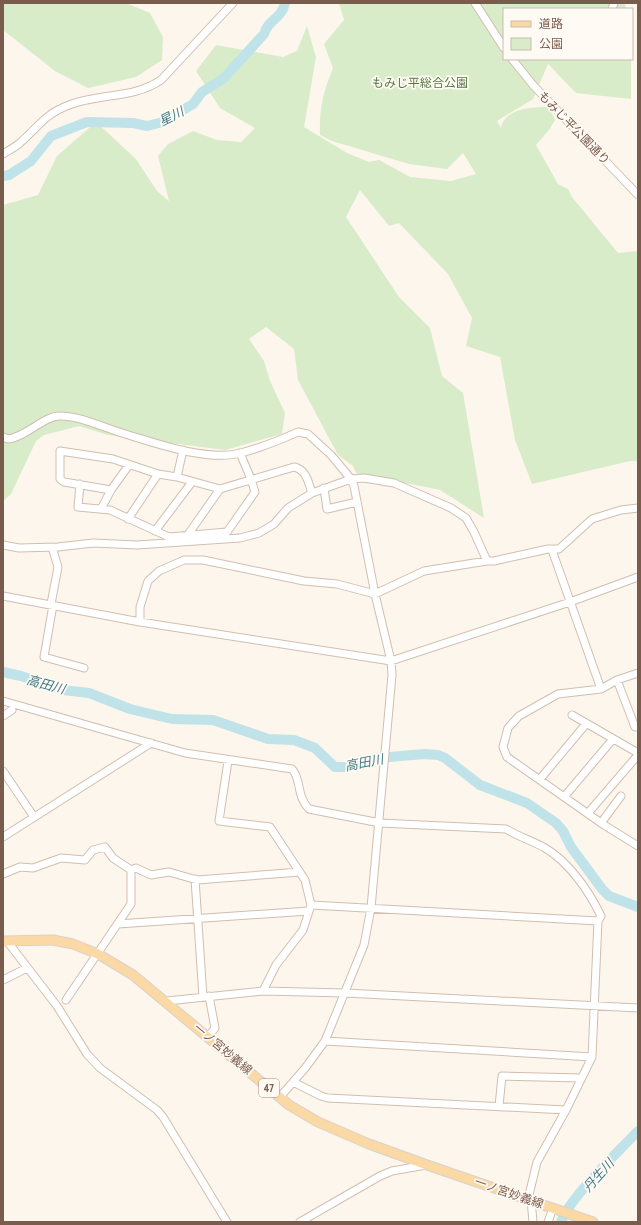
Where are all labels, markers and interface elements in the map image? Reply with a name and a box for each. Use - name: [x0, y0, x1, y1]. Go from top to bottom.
- legend: [503, 8, 633, 60]
- text: 道路: [539, 16, 563, 31]
- text: 公園: [539, 36, 563, 51]
- park label: もみじ平総合公園: [372, 75, 468, 90]
- street label: もみじ平公園通り: [536, 88, 613, 167]
- water label: 星川: [156, 102, 188, 130]
- water label: 高田川: [25, 671, 69, 698]
- water label: 高田川: [343, 750, 387, 775]
- street label: 一ノ宮妙義線: [191, 1020, 256, 1078]
- road number: 47: [259, 1079, 279, 1097]
- water label: 丹生川: [579, 1154, 619, 1196]
- street label: 一ノ宮妙義線: [473, 1174, 546, 1211]

